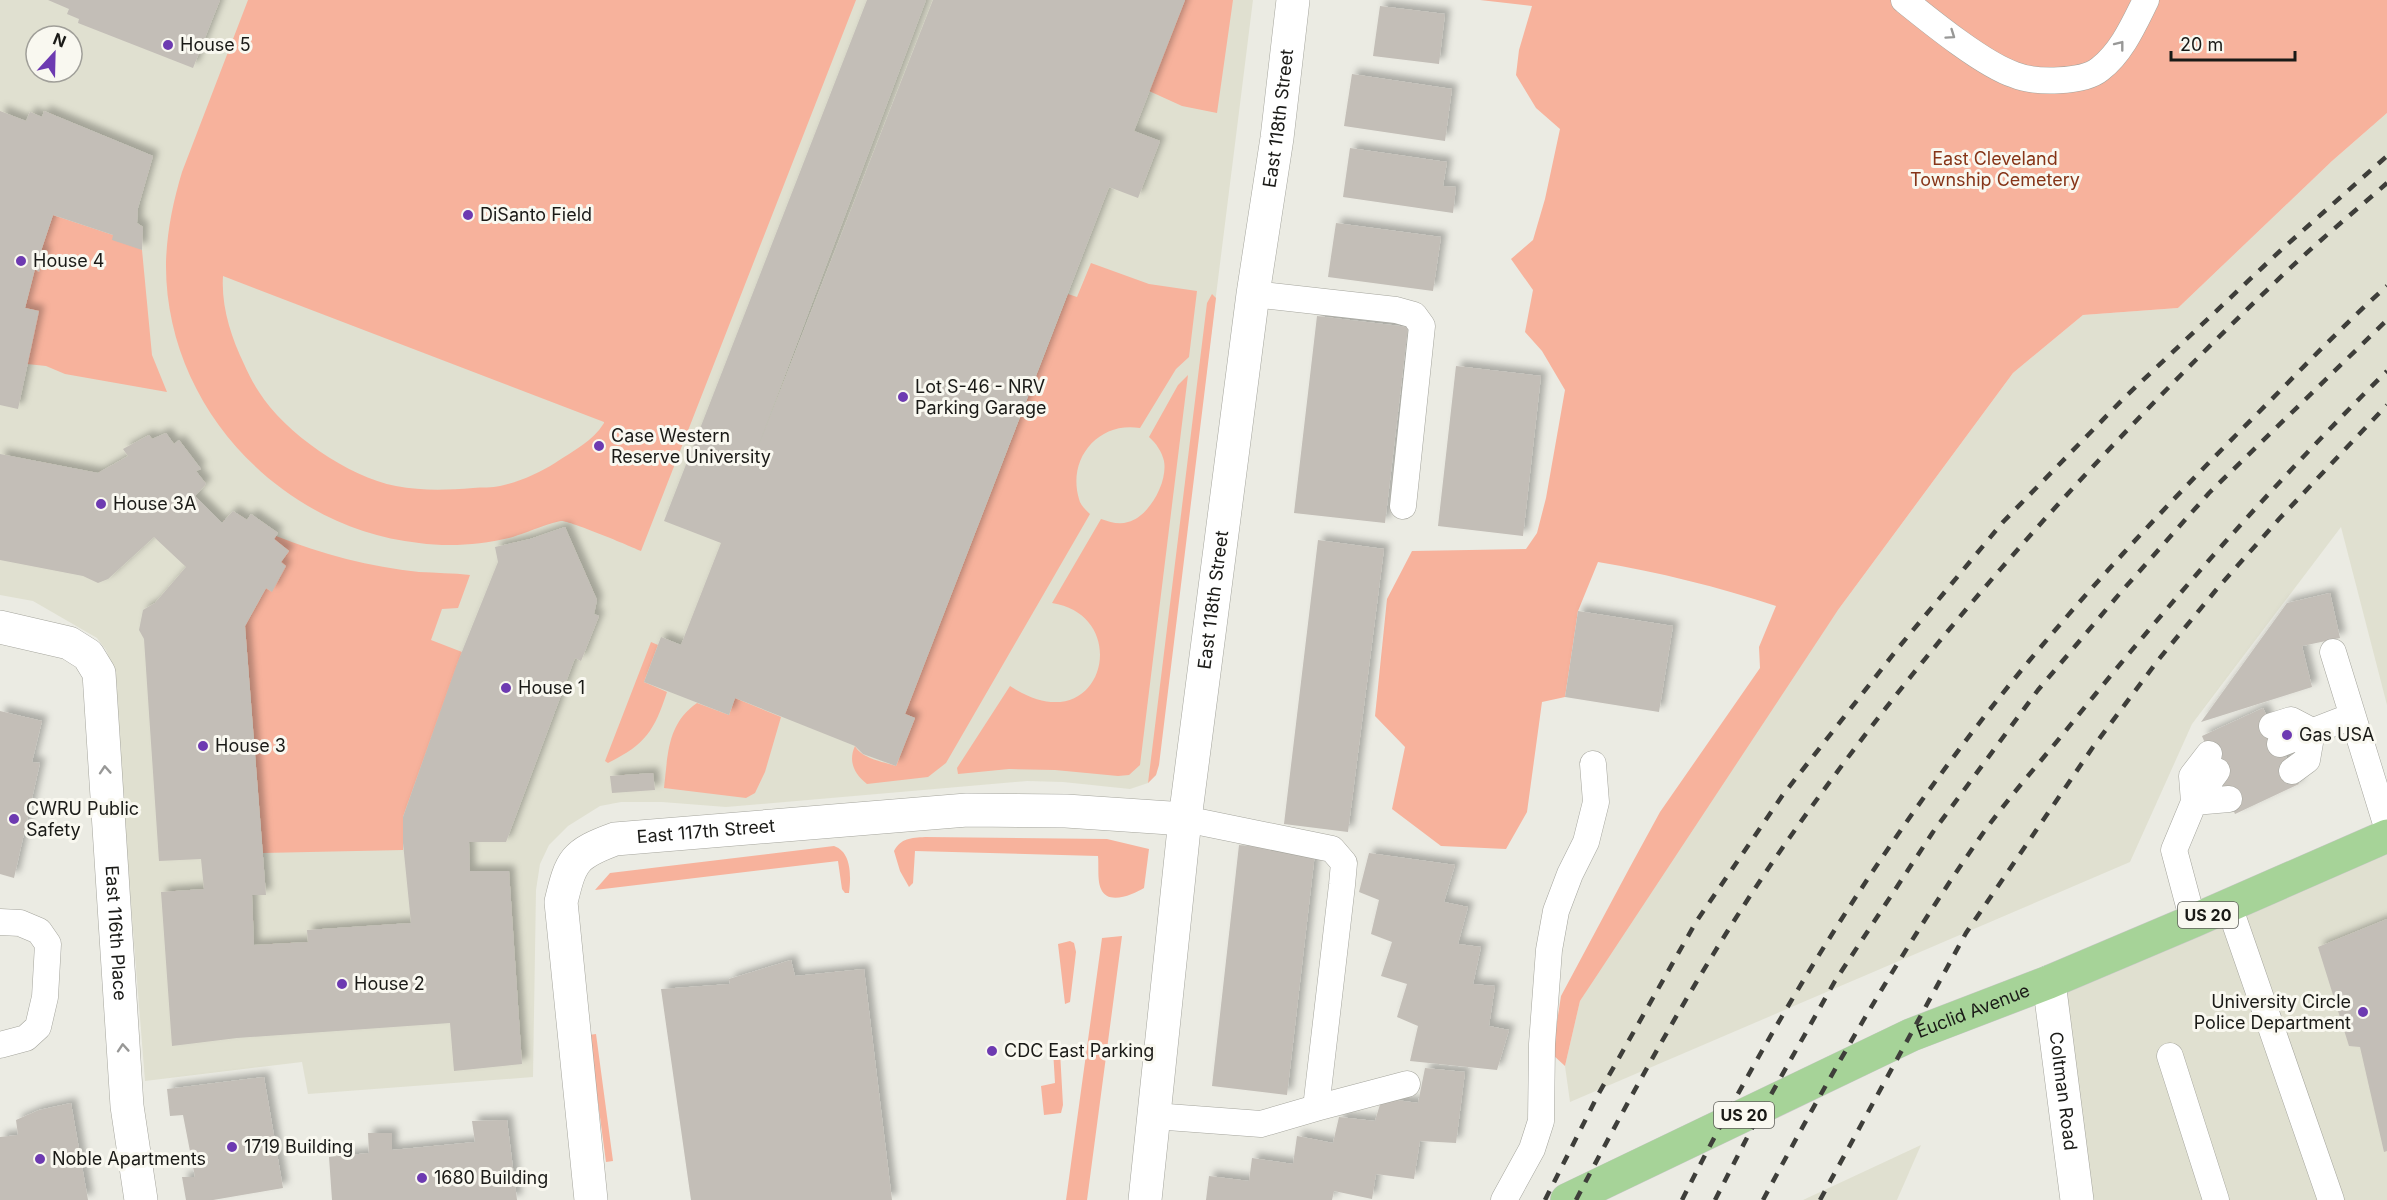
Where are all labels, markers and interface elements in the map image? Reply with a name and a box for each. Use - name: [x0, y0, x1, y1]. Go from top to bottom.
- north arrow: [24, 24, 84, 84]
- scale bar: [2171, 24, 2296, 62]
- one-way arrow: [1944, 28, 1955, 39]
- text: N: [50, 29, 69, 52]
- place label: House 5: [180, 34, 251, 55]
- text: 20 m: [2180, 34, 2223, 55]
- marker: House 5: [161, 38, 175, 52]
- one-way arrow: [2113, 41, 2124, 52]
- street label: East 118th Street: [1259, 48, 1297, 189]
- park label: East Cleveland Township Cemetery: [1910, 148, 2080, 190]
- place label: DiSanto Field: [480, 204, 592, 225]
- marker: DiSanto Field: [461, 208, 475, 222]
- place label: House 4: [33, 250, 105, 271]
- marker: House 4: [14, 254, 28, 268]
- place label: Lot S-46 - NRV Parking Garage: [915, 376, 1047, 418]
- marker: Lot S-46 - NRV Parking Garage: [896, 390, 910, 404]
- place label: Case Western Reserve University: [611, 425, 771, 467]
- marker: Case Western Reserve University: [592, 439, 606, 453]
- place label: House 3A: [113, 493, 196, 514]
- marker: House 3A: [94, 497, 108, 511]
- street label: East 118th Street: [1193, 529, 1232, 670]
- place label: House 1: [518, 677, 585, 698]
- marker: House 1: [499, 681, 513, 695]
- place label: Gas USA: [2299, 724, 2374, 745]
- marker: Gas USA: [2280, 728, 2294, 742]
- place label: House 3: [215, 735, 286, 756]
- marker: House 3: [196, 739, 210, 753]
- one-way arrow: [99, 765, 112, 774]
- place label: CWRU Public Safety: [26, 798, 139, 840]
- marker: CWRU Public Safety: [7, 812, 21, 826]
- street label: East 117th Street: [636, 815, 776, 847]
- street label: East 116th Place: [101, 865, 131, 1001]
- road number: US 20: [2178, 902, 2238, 928]
- place label: House 2: [354, 973, 425, 994]
- marker: House 2: [335, 977, 349, 991]
- street label: Euclid Avenue: [1913, 979, 2033, 1042]
- place label: University Circle Police Department: [2194, 991, 2351, 1033]
- marker: University Circle Police Department: [2356, 1005, 2370, 1019]
- street label: Coltman Road: [2045, 1030, 2082, 1152]
- place label: CDC East Parking: [1004, 1040, 1154, 1061]
- one-way arrow: [116, 1043, 129, 1052]
- marker: CDC East Parking: [985, 1044, 999, 1058]
- road number: US 20: [1714, 1102, 1774, 1128]
- place label: 1719 Building: [244, 1136, 353, 1157]
- marker: 1719 Building: [225, 1140, 239, 1154]
- place label: Noble Apartments: [52, 1148, 206, 1169]
- marker: Noble Apartments: [33, 1152, 47, 1166]
- place label: 1680 Building: [434, 1167, 548, 1188]
- marker: 1680 Building: [415, 1171, 429, 1185]

